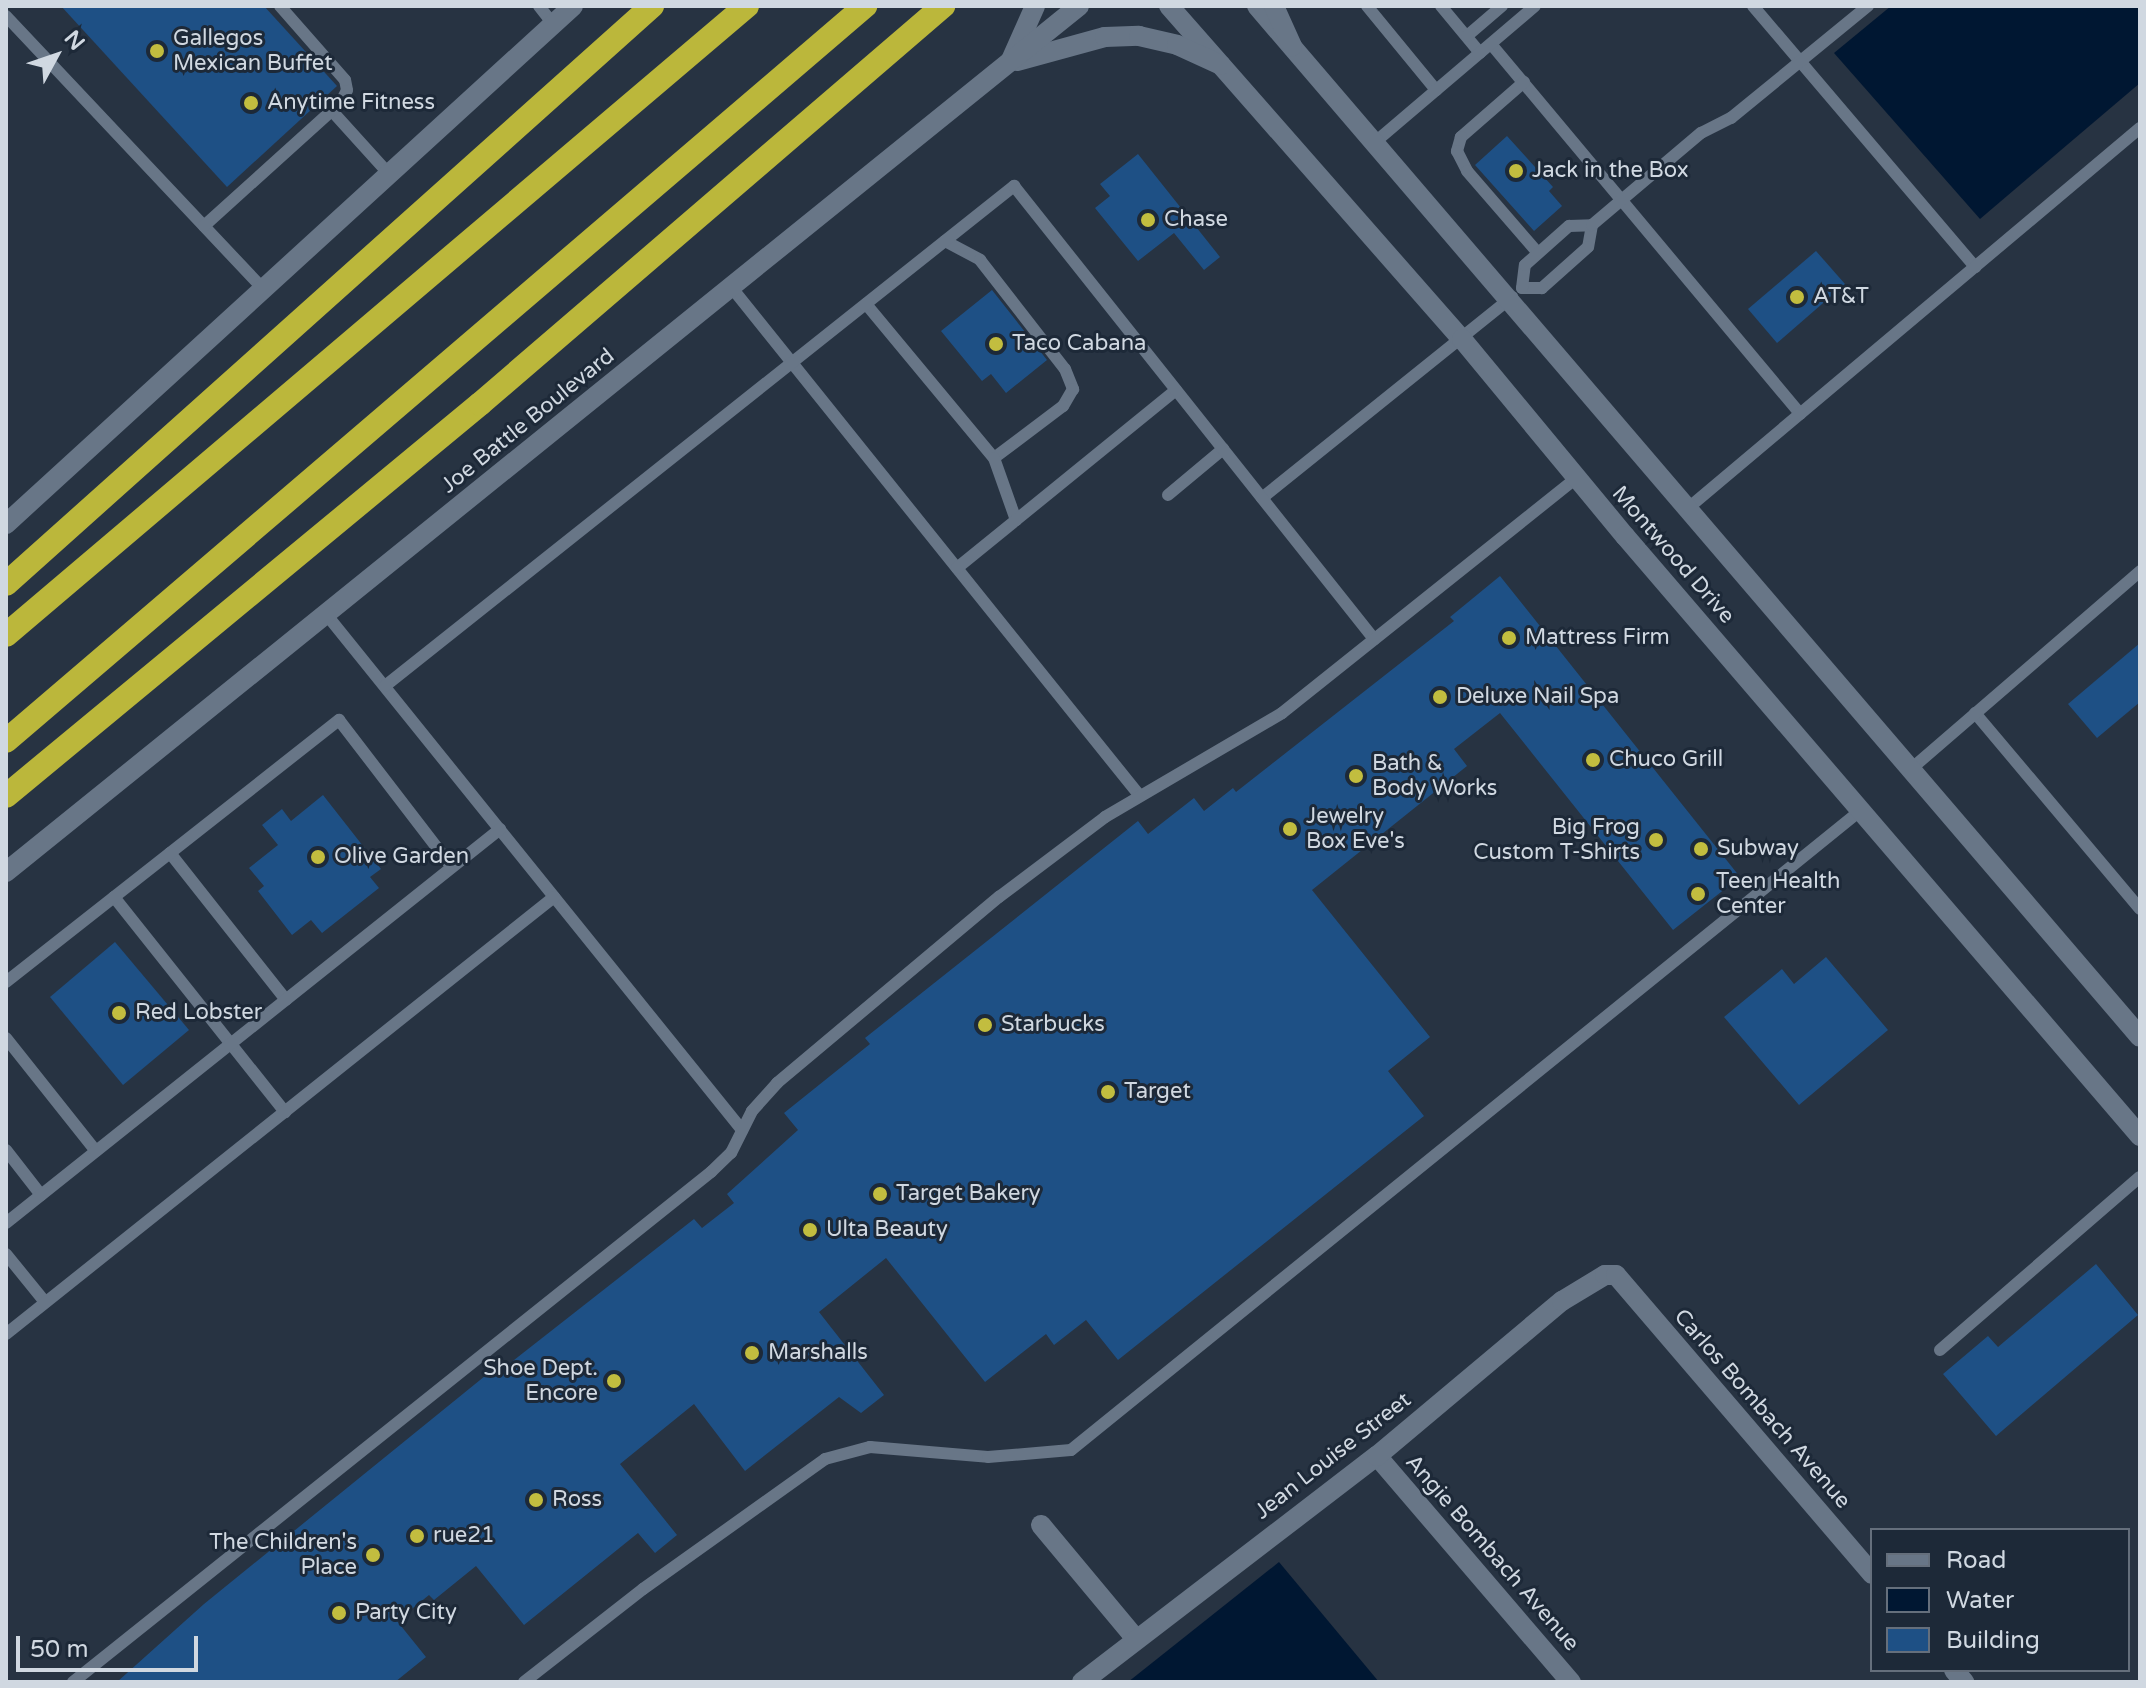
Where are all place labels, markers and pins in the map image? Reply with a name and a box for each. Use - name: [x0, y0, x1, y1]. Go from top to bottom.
- place label: Gallegos Mexican Buffet: [173, 25, 333, 76]
- marker: Gallegos Mexican Buffet: [148, 42, 166, 60]
- place label: Anytime Fitness: [267, 90, 435, 116]
- marker: Anytime Fitness: [242, 94, 260, 112]
- place label: Jack in the Box: [1532, 158, 1689, 184]
- marker: Jack in the Box: [1507, 162, 1525, 180]
- place label: Chase: [1164, 207, 1228, 233]
- marker: Chase: [1139, 211, 1157, 229]
- place label: AT&T: [1813, 284, 1869, 310]
- marker: AT&T: [1788, 288, 1806, 306]
- place label: Taco Cabana: [1012, 331, 1146, 357]
- marker: Taco Cabana: [987, 335, 1005, 353]
- place label: Mattress Firm: [1525, 625, 1670, 651]
- marker: Mattress Firm: [1500, 629, 1518, 647]
- place label: Deluxe Nail Spa: [1456, 684, 1619, 710]
- marker: Deluxe Nail Spa: [1431, 688, 1449, 706]
- place label: Chuco Grill: [1609, 747, 1723, 773]
- place label: Bath & Body Works: [1372, 750, 1497, 802]
- marker: Chuco Grill: [1584, 751, 1602, 769]
- marker: Bath & Body Works: [1347, 767, 1365, 785]
- place label: Jewelry Box Eve's: [1306, 803, 1405, 854]
- place label: Big Frog Custom T-Shirts: [1473, 814, 1640, 866]
- marker: Jewelry Box Eve's: [1281, 820, 1299, 838]
- marker: Big Frog Custom T-Shirts: [1647, 831, 1665, 849]
- place label: Subway: [1717, 836, 1799, 862]
- marker: Subway: [1692, 840, 1710, 858]
- place label: Olive Garden: [334, 844, 469, 870]
- marker: Olive Garden: [309, 848, 327, 866]
- place label: Teen Health Center: [1716, 868, 1840, 920]
- marker: Teen Health Center: [1687, 883, 1709, 905]
- place label: Red Lobster: [135, 1000, 262, 1026]
- marker: Red Lobster: [110, 1004, 128, 1022]
- place label: Starbucks: [1001, 1012, 1105, 1038]
- marker: Starbucks: [976, 1016, 994, 1034]
- place label: Target: [1124, 1079, 1191, 1105]
- marker: Target: [1099, 1083, 1117, 1101]
- place label: Target Bakery: [896, 1181, 1041, 1207]
- marker: Target Bakery: [871, 1185, 889, 1203]
- place label: Ulta Beauty: [826, 1217, 948, 1243]
- marker: Ulta Beauty: [801, 1221, 819, 1239]
- place label: Marshalls: [768, 1340, 868, 1366]
- marker: Marshalls: [743, 1344, 761, 1362]
- place label: Shoe Dept. Encore: [483, 1355, 598, 1406]
- marker: Shoe Dept. Encore: [605, 1372, 623, 1390]
- place label: Ross: [552, 1487, 602, 1513]
- marker: Ross: [527, 1491, 545, 1509]
- place label: rue21: [433, 1523, 495, 1549]
- marker: rue21: [408, 1527, 426, 1545]
- place label: The Children's Place: [209, 1529, 357, 1580]
- marker: The Children's Place: [364, 1546, 382, 1564]
- place label: Party City: [355, 1600, 457, 1626]
- marker: Party City: [330, 1604, 348, 1622]

